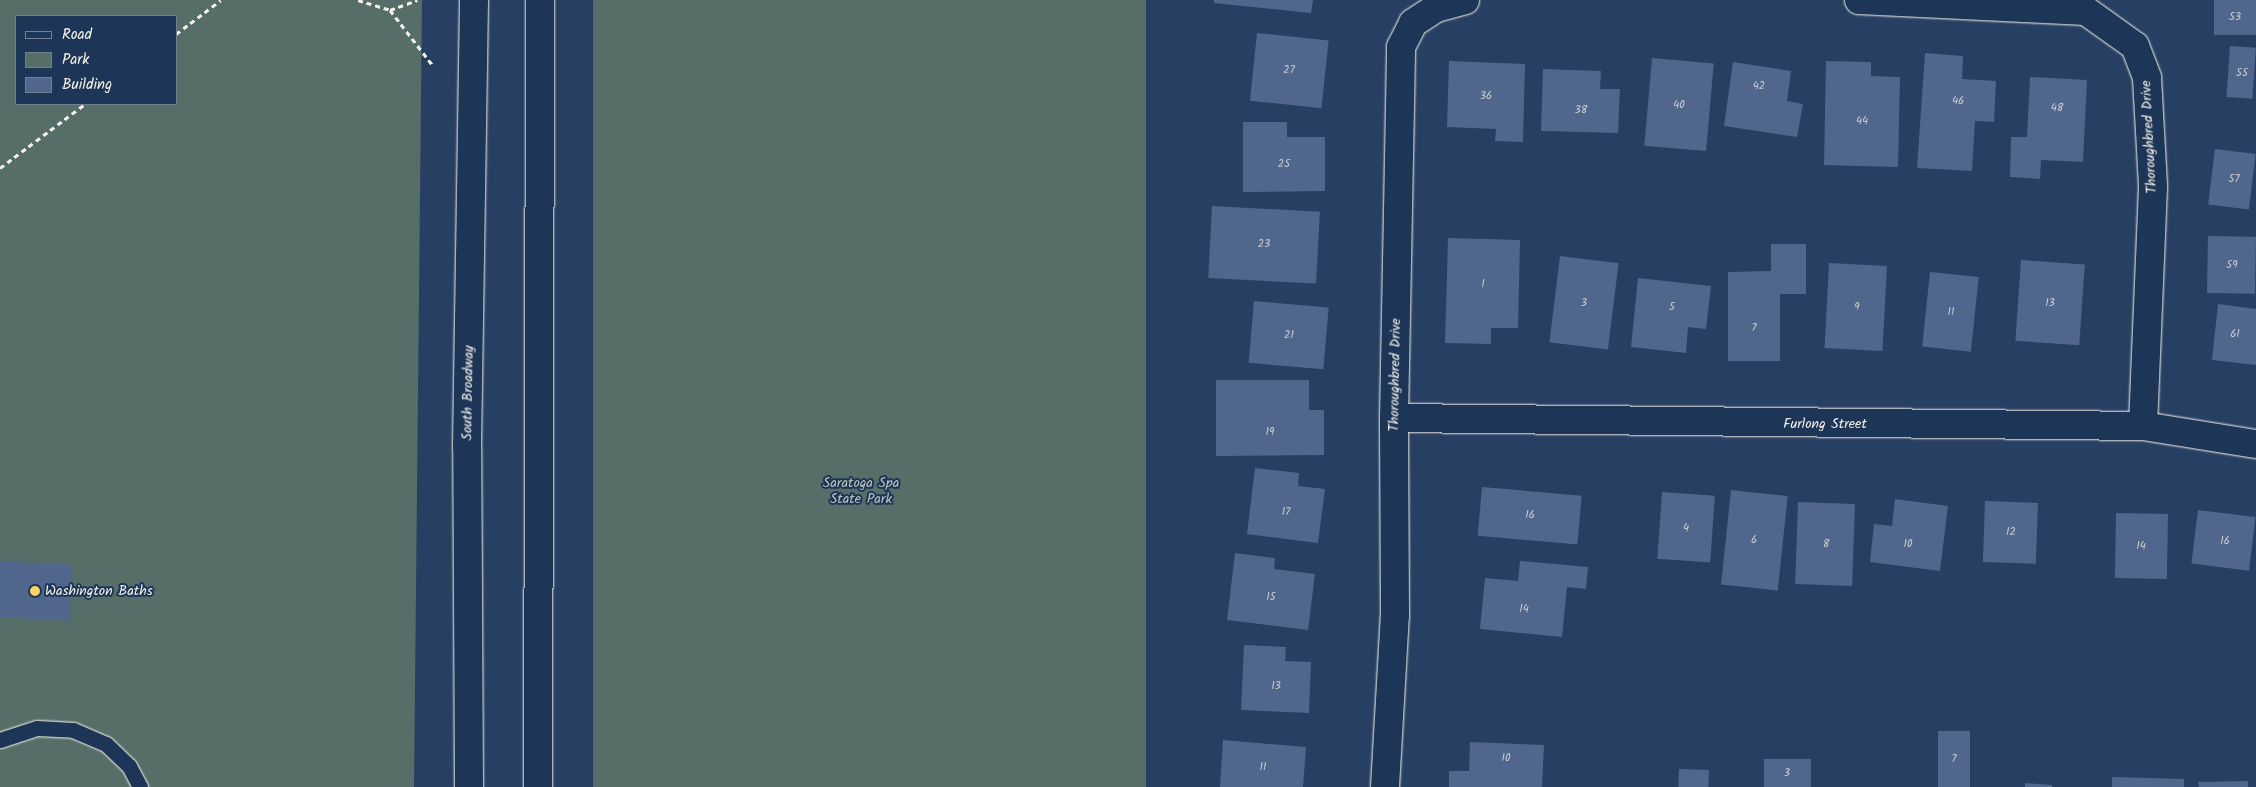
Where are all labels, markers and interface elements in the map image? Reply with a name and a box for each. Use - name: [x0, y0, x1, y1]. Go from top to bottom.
- house number: 53: [2229, 10, 2241, 24]
- legend: [15, 15, 178, 105]
- text: Road: [62, 23, 92, 47]
- text: Park: [62, 48, 89, 72]
- house number: 27: [1283, 63, 1295, 77]
- house number: 55: [2236, 66, 2248, 80]
- text: Building: [62, 73, 112, 97]
- house number: 42: [1753, 79, 1765, 93]
- street label: Thoroughbred Drive: [2138, 80, 2160, 194]
- house number: 36: [1480, 89, 1492, 103]
- house number: 46: [1952, 94, 1964, 108]
- house number: 40: [1673, 98, 1685, 112]
- house number: 48: [2051, 101, 2063, 115]
- house number: 38: [1575, 103, 1587, 117]
- house number: 44: [1856, 114, 1868, 128]
- house number: 25: [1278, 157, 1290, 171]
- house number: 57: [2229, 172, 2239, 186]
- house number: 23: [1258, 237, 1270, 251]
- house number: 59: [2226, 258, 2238, 272]
- house number: 1: [1481, 277, 1485, 291]
- house number: 3: [1581, 296, 1587, 310]
- house number: 13: [2045, 296, 2055, 310]
- house number: 5: [1669, 300, 1675, 314]
- house number: 9: [1854, 300, 1860, 314]
- house number: 11: [1948, 305, 1954, 319]
- street label: Thoroughbred Drive: [1386, 318, 1404, 432]
- house number: 7: [1751, 321, 1757, 335]
- house number: 61: [2230, 327, 2240, 341]
- house number: 21: [1284, 328, 1294, 342]
- street label: South Broadway: [459, 345, 477, 441]
- street label: Furlong Street: [1783, 416, 1867, 432]
- house number: 19: [1266, 425, 1274, 439]
- park label: Saratoga Spa State Park: [823, 475, 899, 508]
- house number: 17: [1282, 505, 1290, 519]
- house number: 16: [1525, 508, 1535, 522]
- house number: 4: [1683, 521, 1689, 535]
- house number: 12: [2006, 525, 2016, 539]
- house number: 6: [1751, 533, 1757, 547]
- house number: 16: [2220, 534, 2230, 548]
- house number: 8: [1823, 537, 1829, 551]
- house number: 10: [1904, 537, 1912, 551]
- house number: 14: [2136, 539, 2146, 553]
- place label: Washington Baths: [45, 583, 153, 599]
- marker: Washington Baths: [29, 585, 41, 597]
- house number: 15: [1266, 590, 1276, 604]
- house number: 14: [1519, 602, 1529, 616]
- house number: 13: [1271, 679, 1281, 693]
- house number: 10: [1502, 751, 1510, 765]
- house number: 7: [1951, 752, 1957, 766]
- house number: 11: [1260, 760, 1266, 774]
- house number: 3: [1784, 766, 1790, 780]

